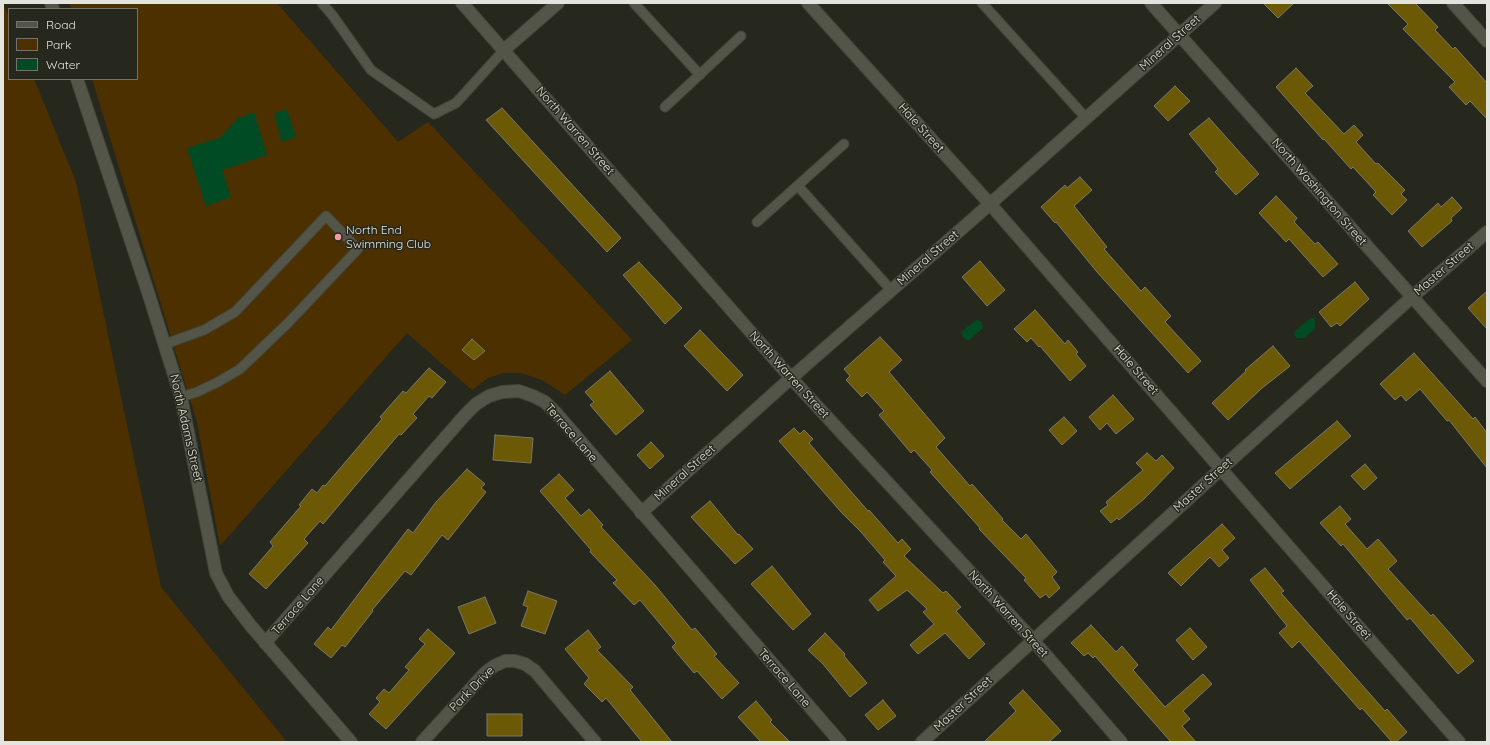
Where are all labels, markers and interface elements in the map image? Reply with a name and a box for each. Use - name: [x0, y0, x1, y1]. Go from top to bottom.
- legend: [8, 8, 138, 80]
- street label: Mineral Street: [1137, 12, 1203, 74]
- text: Road: [46, 17, 76, 32]
- text: Park: [46, 37, 71, 52]
- text: Water: [46, 57, 80, 72]
- street label: North Warren Street: [533, 84, 617, 178]
- street label: Hale Street: [895, 100, 947, 156]
- street label: North Washington Street: [1269, 135, 1369, 249]
- place label: North End Swimming Club: [346, 223, 431, 251]
- street label: Mineral Street: [894, 227, 962, 289]
- marker: North End Swimming Club: [333, 232, 343, 242]
- street label: Master Street: [1411, 239, 1477, 299]
- street label: North Warren Street: [746, 328, 832, 422]
- street label: Hale Street: [1110, 342, 1162, 398]
- street label: North Adams Street: [167, 373, 205, 483]
- street label: Terrace Lane: [542, 401, 600, 465]
- street label: Mineral Street: [652, 442, 718, 504]
- street label: Master Street: [1171, 455, 1235, 515]
- street label: North Warren Street: [965, 567, 1051, 661]
- street label: Terrace Lane: [269, 574, 327, 638]
- street label: Hale Street: [1323, 587, 1375, 643]
- street label: Terrace Lane: [755, 646, 813, 710]
- street label: Park Drive: [447, 664, 497, 714]
- street label: Master Street: [931, 673, 995, 735]

